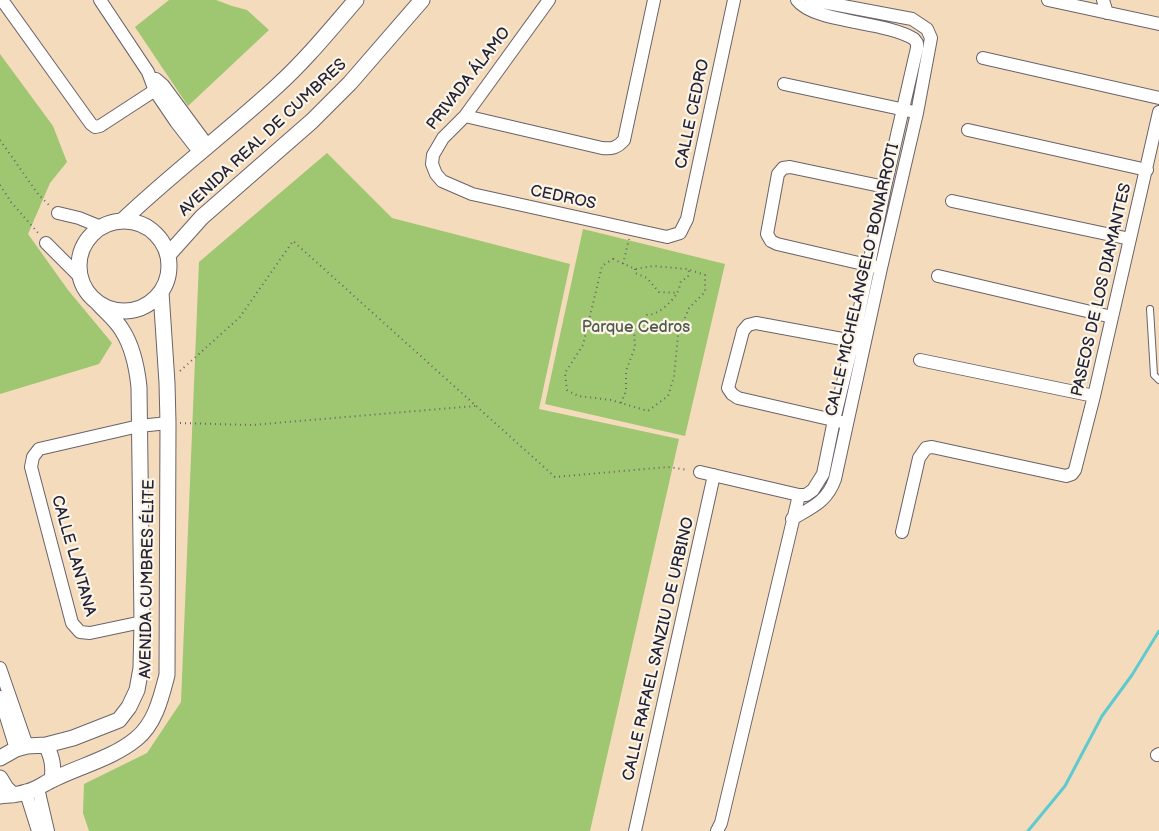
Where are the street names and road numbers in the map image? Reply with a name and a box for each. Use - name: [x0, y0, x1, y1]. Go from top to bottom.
- street label: PRIVADA ÁLAMO: [423, 24, 515, 134]
- street label: AVENIDA REAL DE CUMBRES: [175, 55, 351, 221]
- street label: CALLE CEDRO: [672, 57, 714, 171]
- street label: CALLE MICHELÁNGELO BONARROTI: [822, 142, 904, 418]
- street label: CEDROS: [528, 182, 598, 214]
- street label: PASEOS DE LOS DIAMANTES: [1068, 182, 1136, 398]
- street label: AVENIDA CUMBRES ÉLITE: [137, 479, 159, 679]
- street label: CALLE LANTANA: [47, 493, 99, 619]
- street label: CALLE RAFAEL SANZIU DE URBINO: [619, 515, 699, 783]

